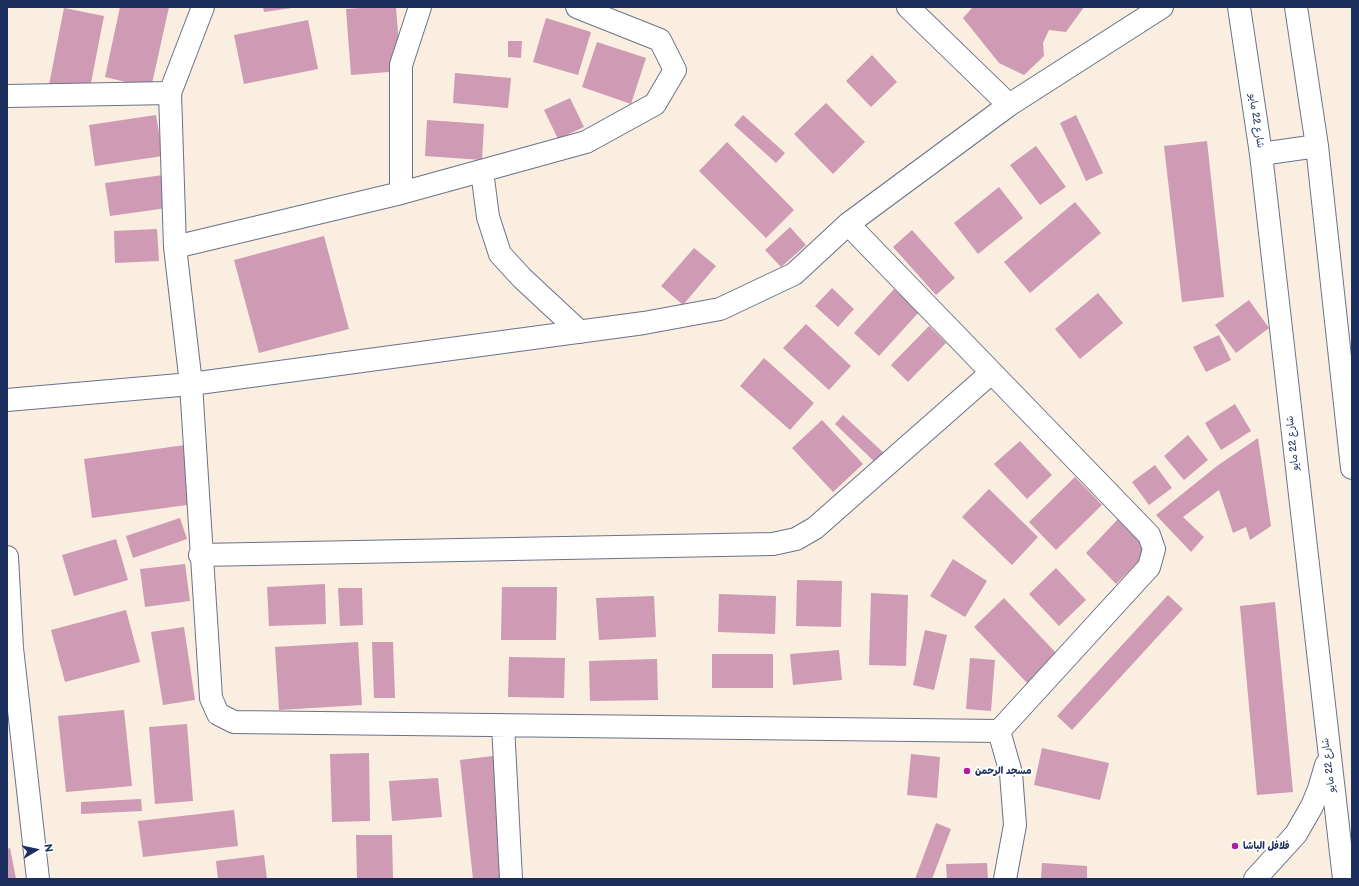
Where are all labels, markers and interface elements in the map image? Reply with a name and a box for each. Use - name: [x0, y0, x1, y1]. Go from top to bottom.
- street label: شارع 22 مايو: [1246, 93, 1266, 149]
- street label: شارع 22 مايو: [1284, 415, 1302, 471]
- street label: شارع 22 مايو: [1320, 737, 1338, 793]
- place label: مسجد الرحمن: [975, 765, 1032, 777]
- marker: مسجد الرحمن: [962, 766, 972, 776]
- north arrow: [16, 830, 56, 870]
- place label: فلافل الباشا: [1243, 840, 1290, 852]
- marker: فلافل الباشا: [1230, 841, 1240, 851]
- text: N: [41, 843, 55, 853]

